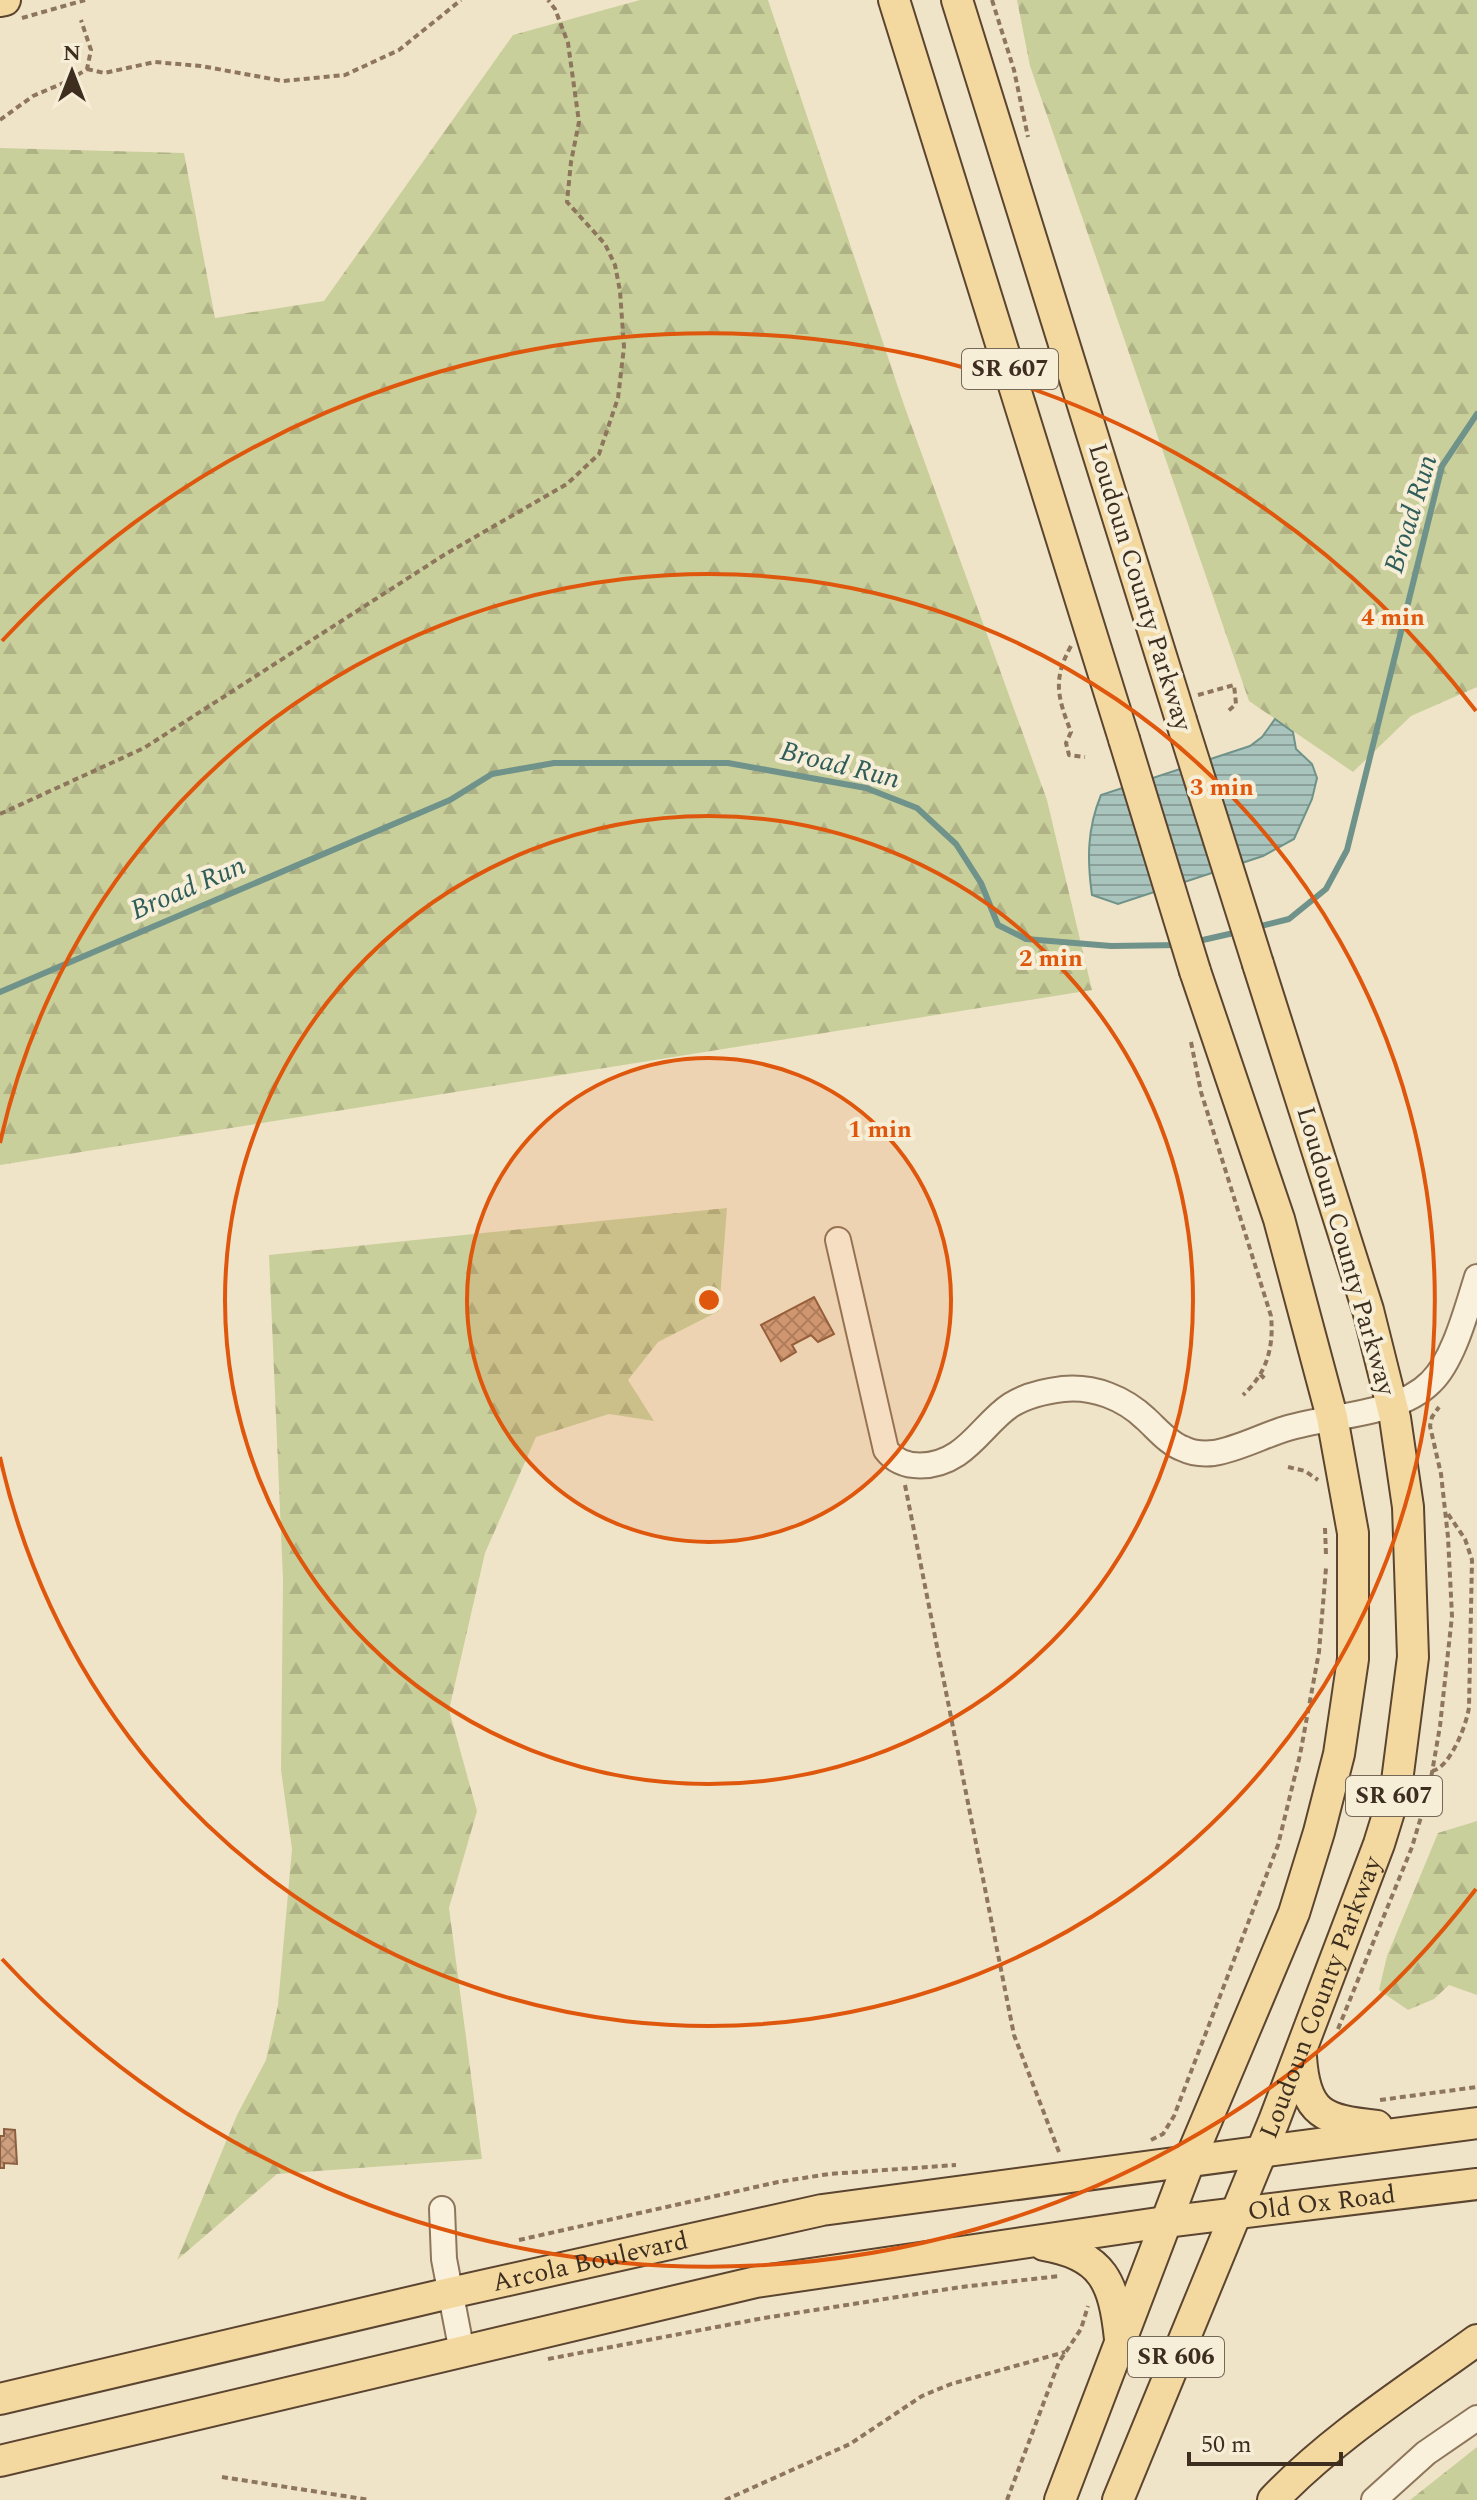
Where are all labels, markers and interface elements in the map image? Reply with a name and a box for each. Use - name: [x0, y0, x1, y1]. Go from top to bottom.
- north arrow: [32, 32, 112, 112]
- text: N: [63, 37, 81, 70]
- road number: SR 607: [962, 349, 1058, 389]
- street label: Loudoun County Parkway: [1077, 438, 1203, 737]
- water label: Broad Run: [1373, 449, 1449, 579]
- text: 4 min: [1361, 600, 1425, 636]
- water label: Broad Run: [776, 729, 905, 801]
- text: 3 min: [1190, 770, 1254, 806]
- water label: Broad Run: [123, 844, 253, 932]
- text: 2 min: [1019, 941, 1083, 977]
- street label: Loudoun County Parkway: [1286, 1102, 1407, 1402]
- text: 1 min: [848, 1112, 912, 1148]
- centre of rings: [695, 1286, 723, 1314]
- road number: SR 607: [1346, 1776, 1442, 1816]
- street label: Loudoun County Parkway: [1249, 1849, 1393, 2145]
- street label: Old Ox Road: [1245, 2174, 1398, 2232]
- street label: Arcola Boulevard: [488, 2220, 692, 2303]
- road number: SR 606: [1128, 2337, 1224, 2377]
- scale bar: [1189, 2416, 1341, 2466]
- text: 50 m: [1201, 2427, 1252, 2463]

